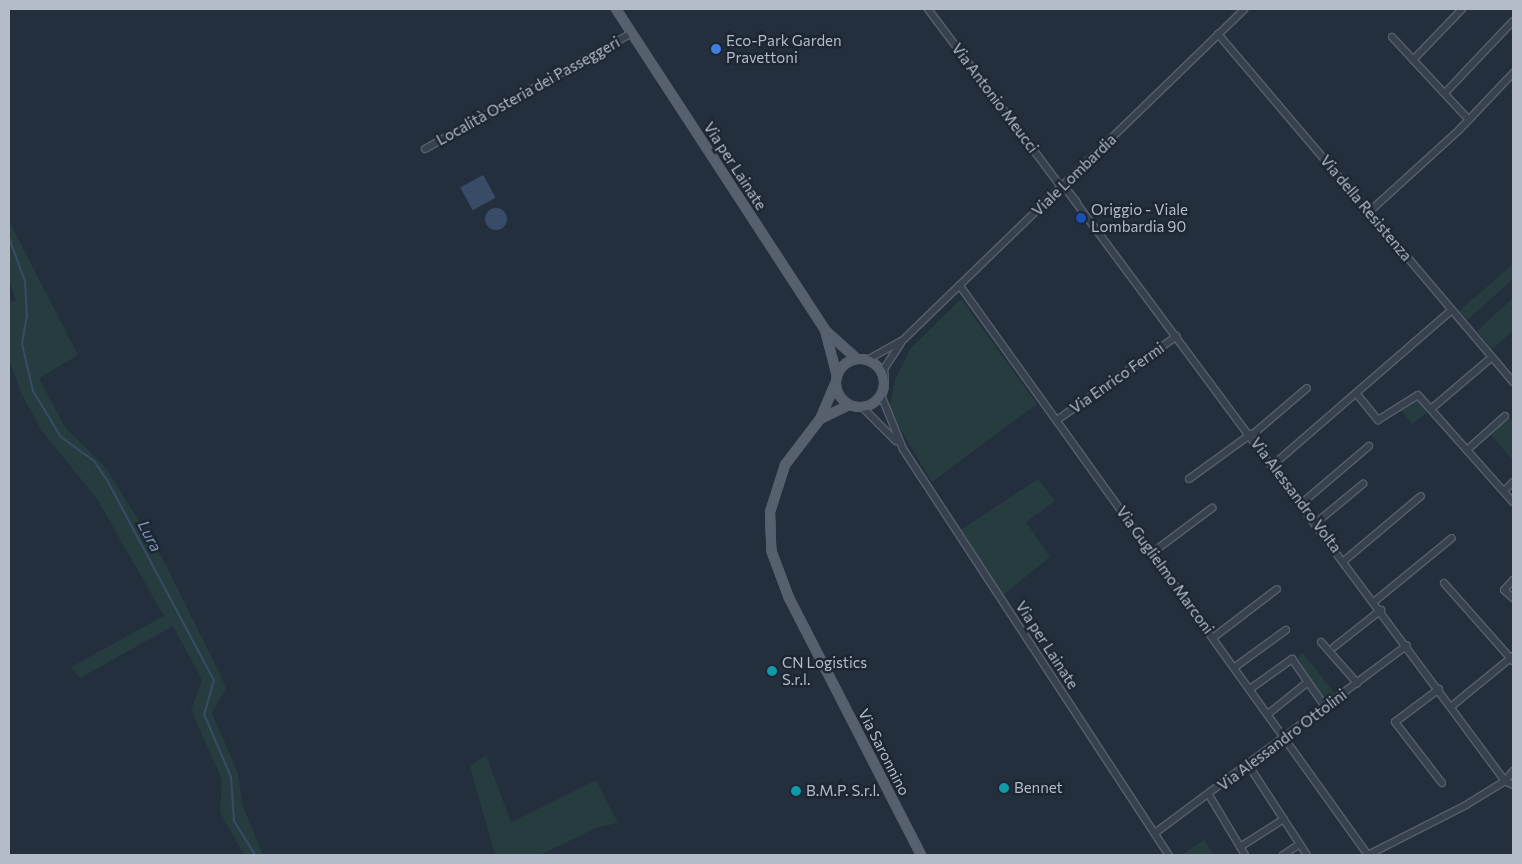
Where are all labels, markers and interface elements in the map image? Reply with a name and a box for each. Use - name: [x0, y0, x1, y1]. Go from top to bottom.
- place label: Eco-Park Garden Pravettoni: [726, 31, 842, 66]
- street label: Località Osteria dei Passeggeri: [433, 33, 623, 149]
- street label: Via Antonio Meucci: [948, 40, 1042, 156]
- marker: Eco-Park Garden Pravettoni: [710, 43, 722, 55]
- street label: Via per Lainate: [700, 119, 770, 213]
- street label: Viale Lombardia: [1028, 130, 1120, 220]
- street label: Via della Resistenza: [1316, 151, 1416, 265]
- place label: Origgio - Viale Lombardia 90: [1091, 200, 1188, 235]
- marker: Origgio - Viale Lombardia 90: [1075, 212, 1087, 224]
- street label: Via Enrico Fermi: [1067, 339, 1167, 417]
- street label: Via Alessandro Volta: [1247, 434, 1345, 556]
- street label: Via Guglielmo Marconi: [1113, 503, 1217, 637]
- water label: Lura: [134, 517, 166, 555]
- street label: Via per Lainate: [1012, 598, 1082, 692]
- place label: CN Logistics S.r.l.: [782, 653, 867, 688]
- marker: CN Logistics S.r.l.: [766, 665, 778, 677]
- street label: Via Alessandro Ottolini: [1214, 686, 1350, 794]
- street label: Via Saronnino: [854, 706, 914, 798]
- place label: Bennet: [1014, 779, 1063, 797]
- place label: B.M.P. S.r.l.: [806, 782, 880, 800]
- marker: Bennet: [998, 782, 1010, 794]
- marker: B.M.P. S.r.l.: [790, 785, 802, 797]

